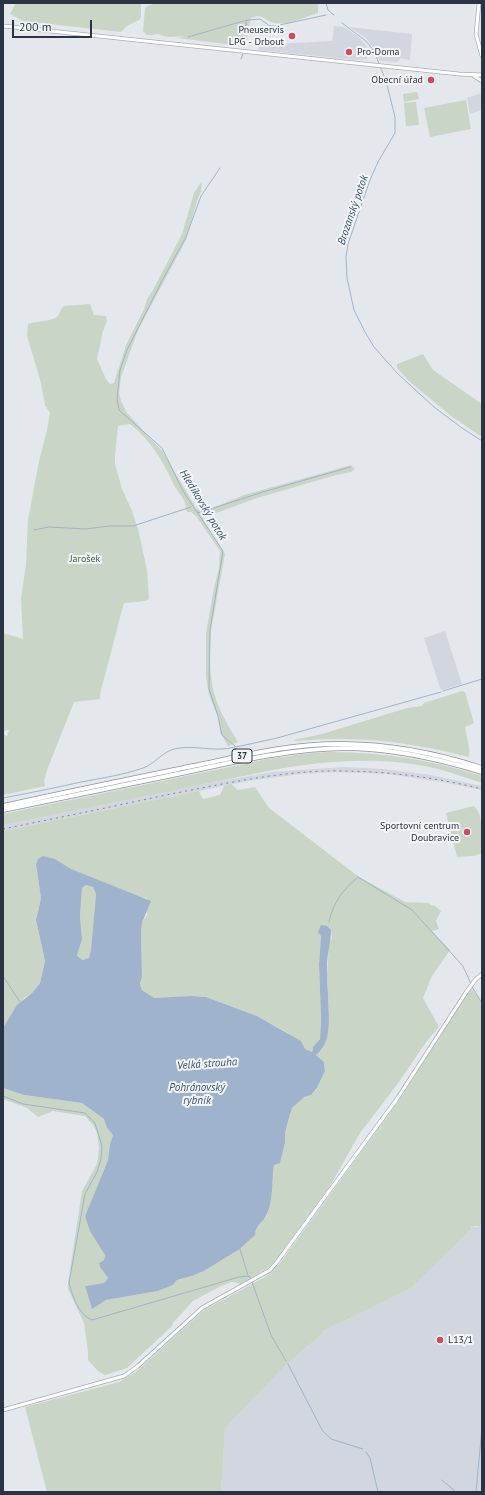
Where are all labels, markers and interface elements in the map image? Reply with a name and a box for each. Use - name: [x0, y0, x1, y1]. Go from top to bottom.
- scale bar: [14, 12, 94, 38]
- text: 200 m: [19, 19, 52, 34]
- place label: Pneuservis LPG - Drbout: [229, 24, 284, 48]
- marker: Pneuservis LPG - Drbout: [287, 31, 297, 41]
- place label: Pro-Doma: [357, 46, 400, 58]
- marker: Pro-Doma: [344, 47, 354, 57]
- place label: Obecní úřad: [371, 74, 423, 86]
- marker: Obecní úřad: [426, 75, 436, 85]
- water label: Brozanský potok: [335, 173, 371, 247]
- water label: Hledíkovský potok: [177, 467, 229, 543]
- park label: Jarošek: [70, 553, 100, 565]
- road number: 37: [232, 749, 252, 763]
- place label: Sportovní centrum Doubravice: [380, 820, 459, 844]
- marker: Sportovní centrum Doubravice: [462, 827, 472, 837]
- water label: Velká strouha: [176, 1055, 238, 1073]
- water label: Pohránovský rybník: [169, 1081, 225, 1107]
- place label: L13/1: [448, 1334, 473, 1346]
- marker: L13/1: [435, 1335, 445, 1345]

